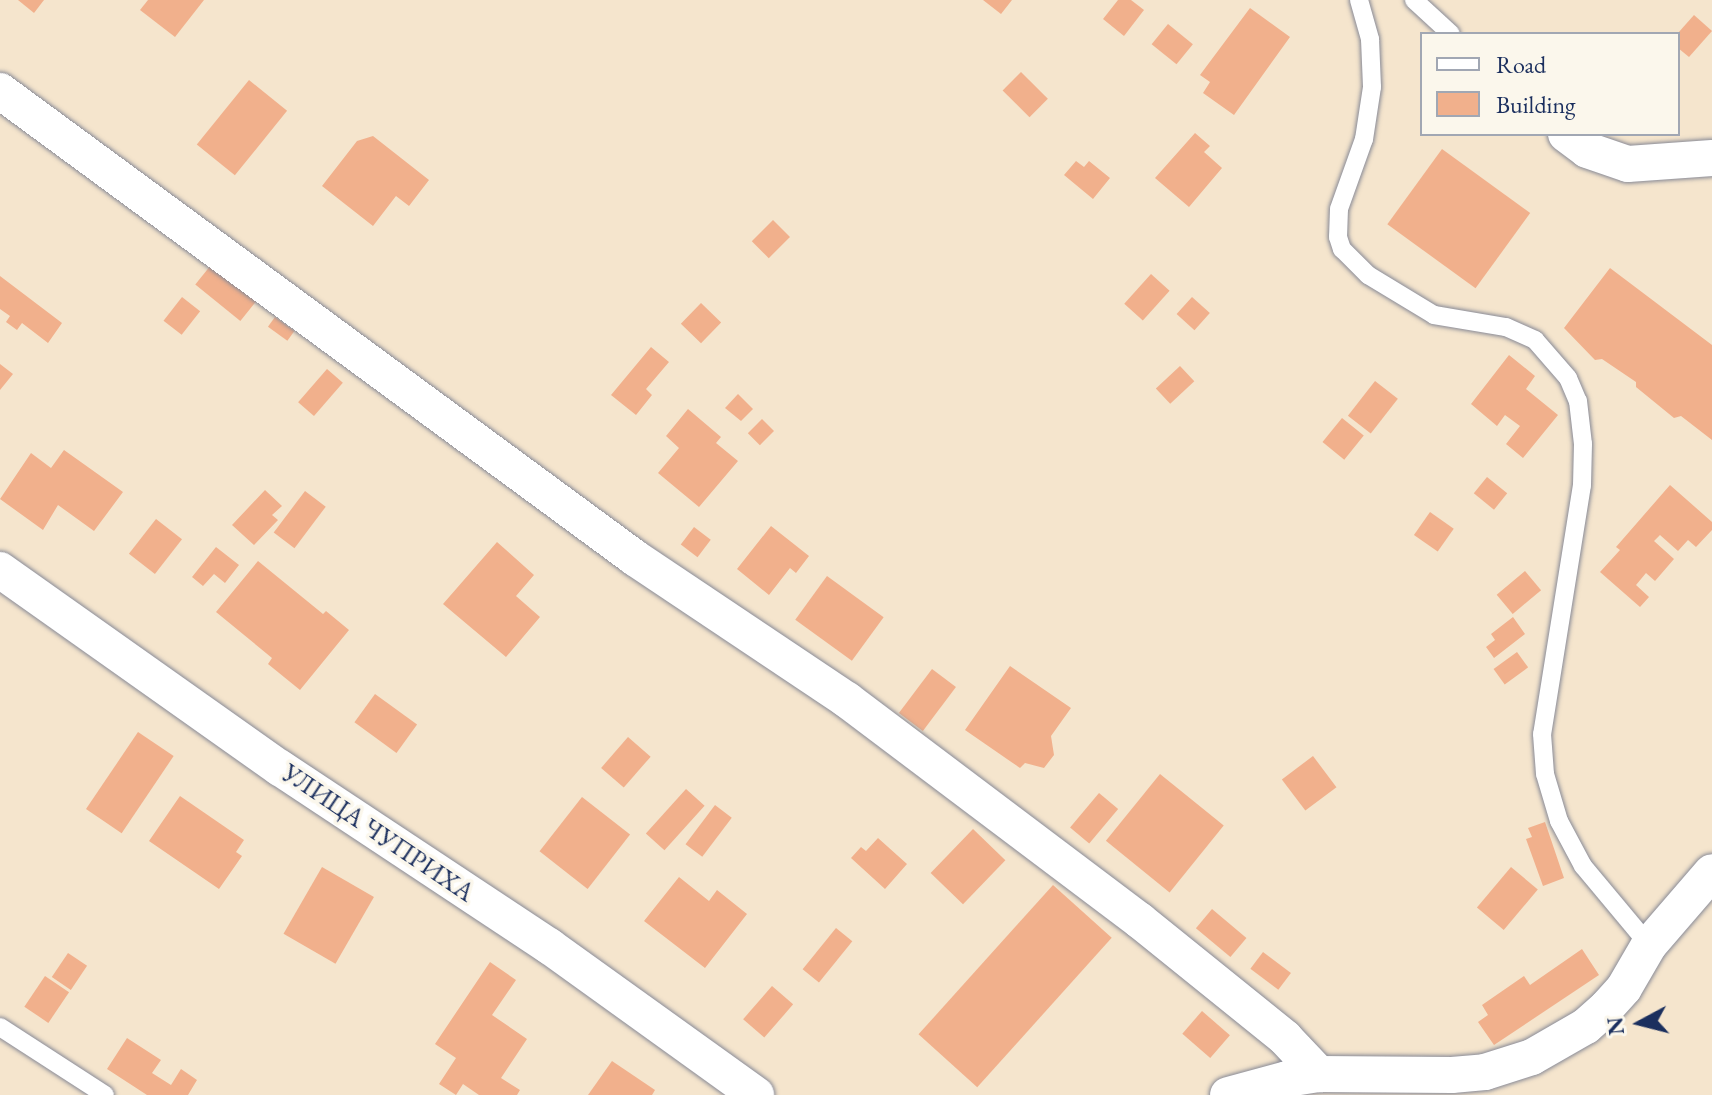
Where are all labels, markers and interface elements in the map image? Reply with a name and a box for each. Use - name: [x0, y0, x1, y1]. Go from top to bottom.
- legend: [1420, 32, 1680, 136]
- text: Road: [1496, 49, 1546, 80]
- text: Building: [1496, 89, 1576, 120]
- street label: УЛИЦА ЧУПРИХА: [276, 757, 480, 909]
- north arrow: [1600, 983, 1680, 1063]
- text: N: [1600, 1015, 1631, 1037]

